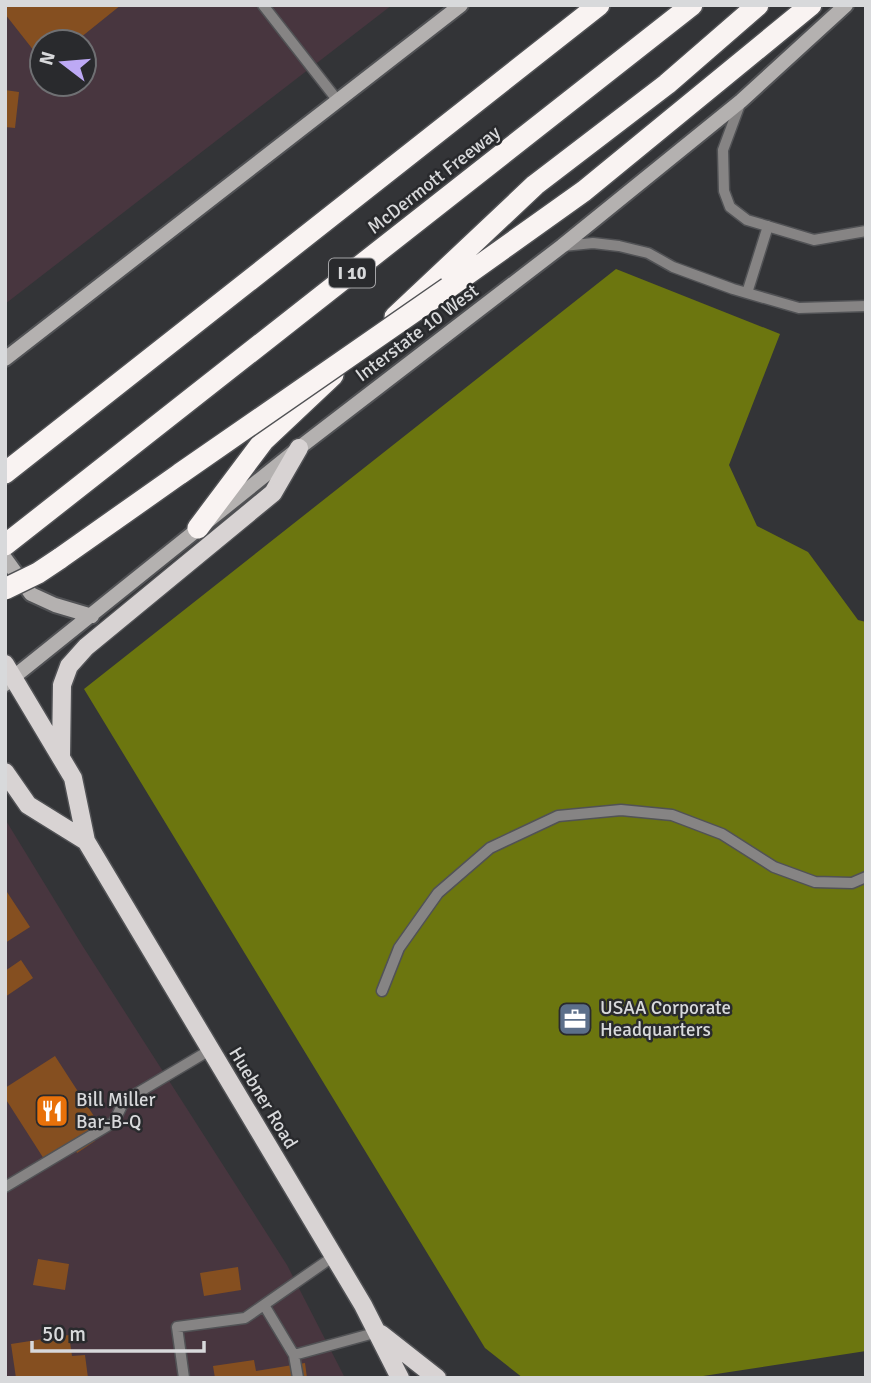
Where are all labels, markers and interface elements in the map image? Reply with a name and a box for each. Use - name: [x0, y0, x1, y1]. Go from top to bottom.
- north arrow: [28, 28, 98, 98]
- text: N: [34, 49, 61, 68]
- street label: McDermott Freeway: [363, 121, 505, 239]
- road number: I 10: [329, 258, 375, 288]
- street label: Interstate 10 West: [351, 279, 484, 387]
- place label: USAA Corporate Headquarters: [600, 996, 731, 1042]
- office icon: USAA Corporate Headquarters: [556, 1000, 594, 1038]
- street label: Huebner Road: [223, 1043, 303, 1153]
- place label: Bill Miller Bar-B-Q: [76, 1088, 156, 1134]
- restaurant icon: Bill Miller Bar-B-Q: [33, 1092, 71, 1130]
- scale bar: [32, 1310, 203, 1354]
- text: 50 m: [42, 1321, 86, 1347]

